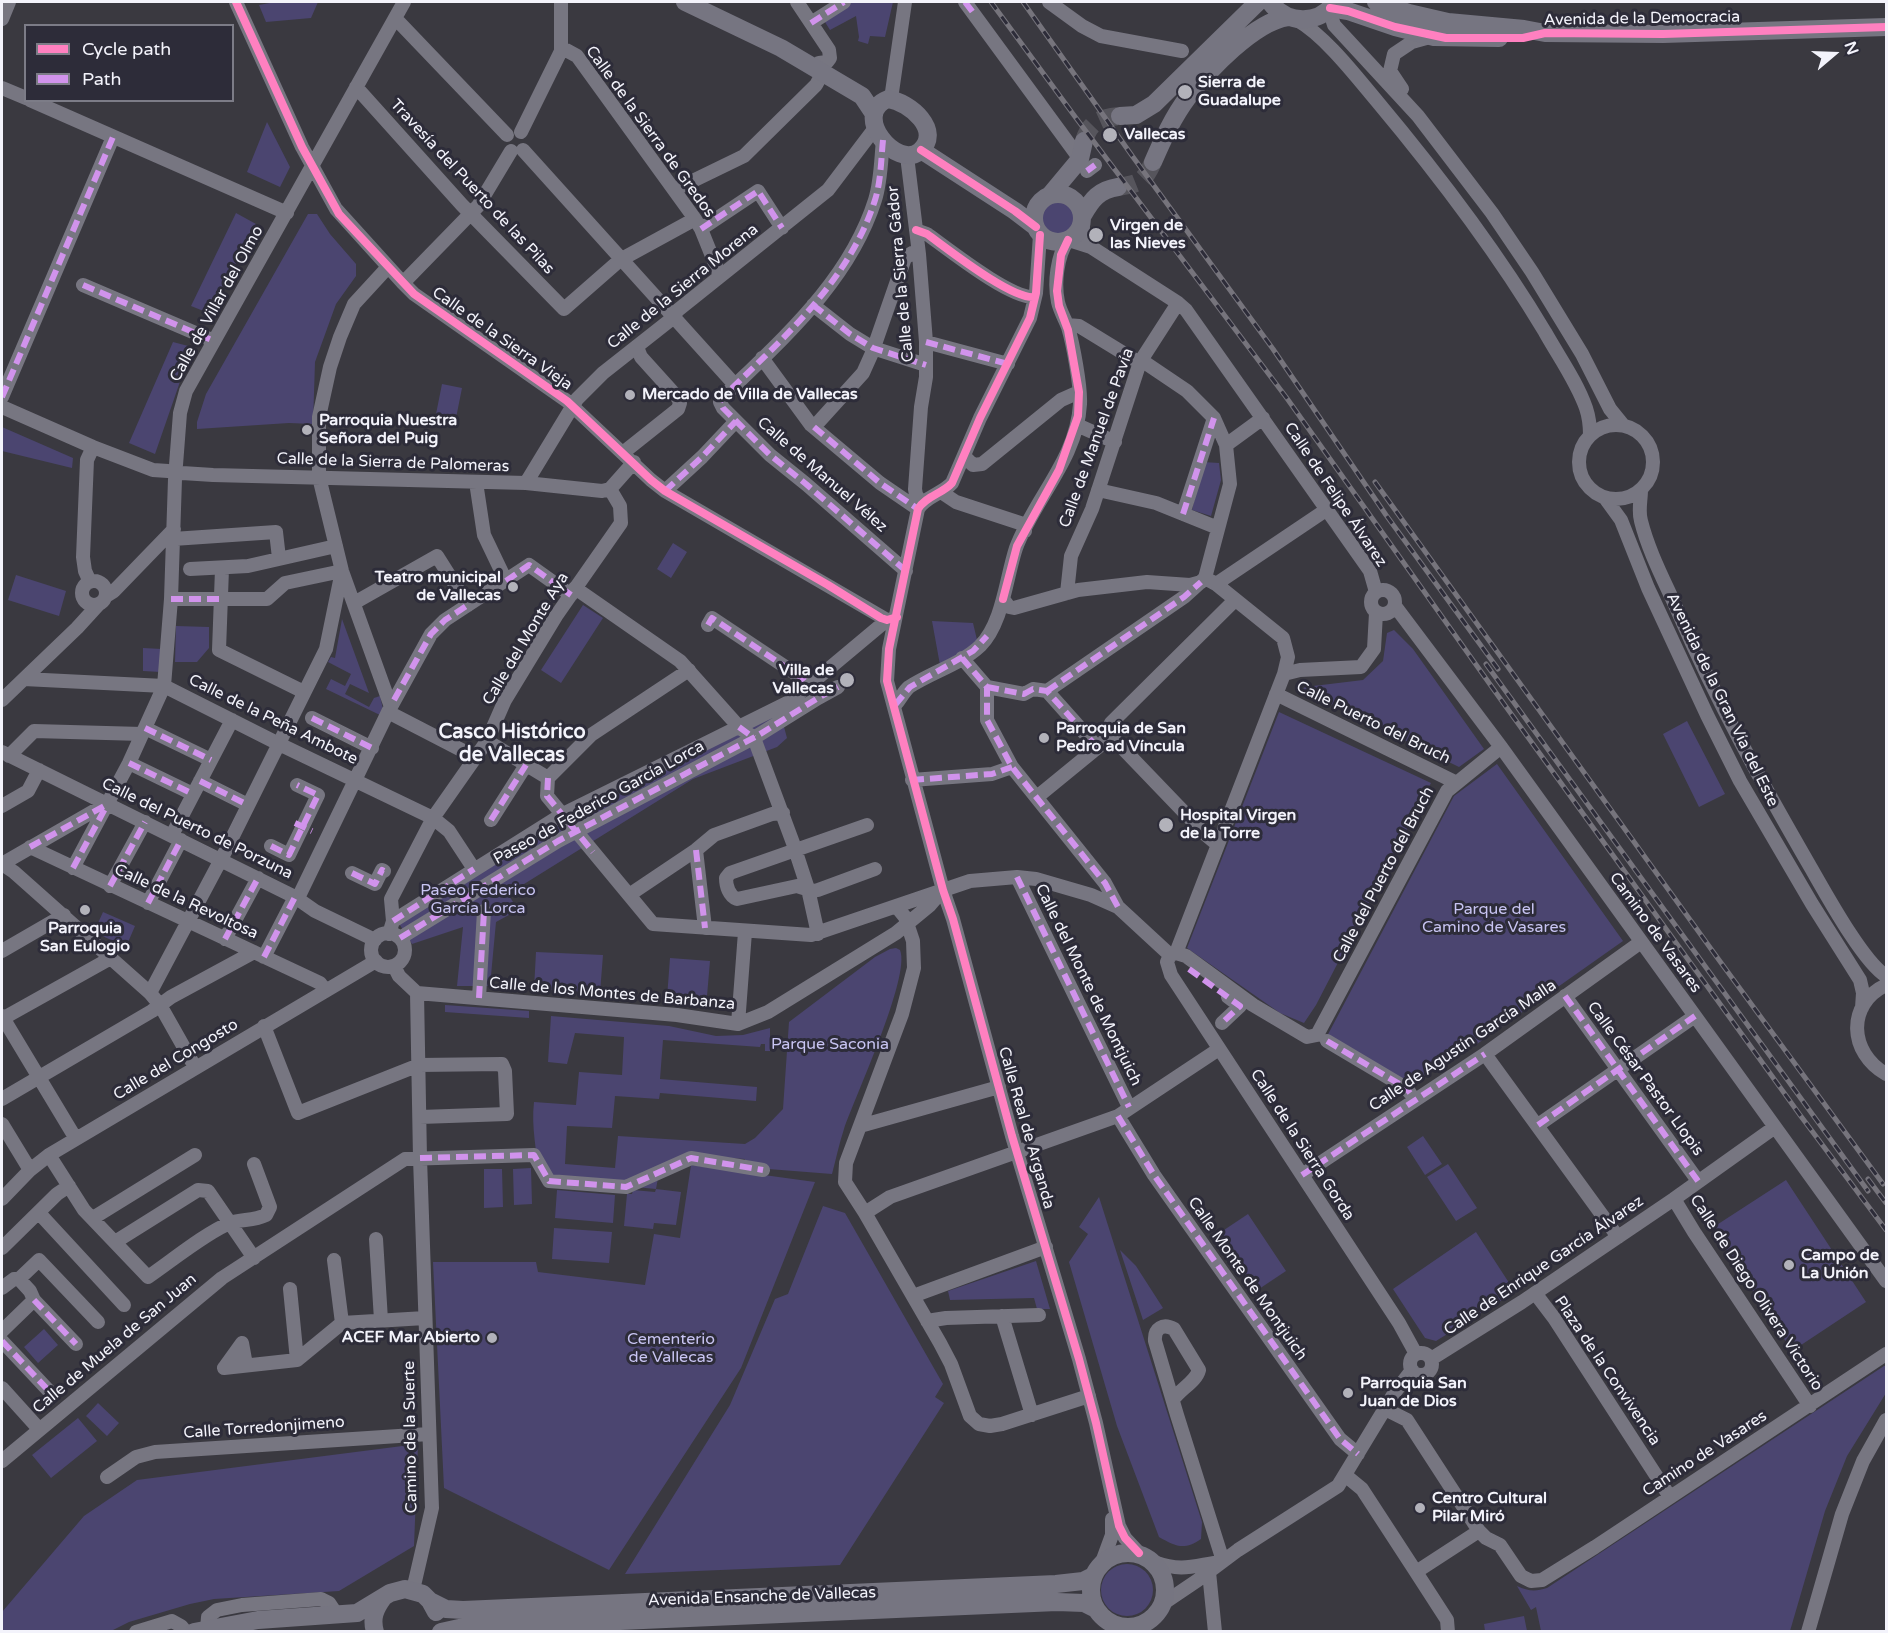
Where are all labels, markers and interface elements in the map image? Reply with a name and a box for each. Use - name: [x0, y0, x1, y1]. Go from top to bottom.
- street label: Avenida de la Democracia: [1544, 8, 1740, 30]
- legend: [24, 24, 234, 102]
- north arrow: [1804, 24, 1864, 84]
- text: Cycle path: [82, 38, 171, 60]
- text: N: [1839, 39, 1863, 57]
- street label: Calle de la Sierra de Gredos: [581, 42, 719, 222]
- text: Path: [82, 68, 121, 90]
- place label: Sierra de Guadalupe: [1198, 73, 1281, 111]
- marker: Sierra de Guadalupe: [1176, 83, 1194, 101]
- street label: Travesía del Puerto de las Pilas: [386, 96, 558, 278]
- place label: Vallecas: [1124, 125, 1185, 145]
- marker: Vallecas: [1101, 126, 1119, 144]
- street label: Calle de la Sierra Gádor: [884, 185, 918, 363]
- place label: Virgen de las Nieves: [1110, 216, 1186, 254]
- street label: Calle de la Sierra Morena: [604, 220, 762, 354]
- street label: Calle de Villar del Olmo: [166, 223, 268, 385]
- marker: Virgen de las Nieves: [1087, 226, 1105, 244]
- street label: Calle de la Sierra Vieja: [428, 283, 576, 395]
- street label: Calle de Manuel de Pavía: [1056, 346, 1138, 530]
- place label: Mercado de Villa de Vallecas: [642, 385, 858, 405]
- marker: Mercado de Villa de Vallecas: [623, 388, 637, 402]
- place label: Parroquia Nuestra Señora del Puig: [319, 411, 457, 449]
- street label: Calle de Manuel Vélez: [753, 413, 891, 537]
- street label: Calle de Felipe Álvarez: [1279, 419, 1391, 571]
- marker: Parroquia Nuestra Señora del Puig: [300, 423, 314, 437]
- street label: Calle de la Sierra de Palomeras: [276, 449, 510, 477]
- place label: Teatro municipal de Vallecas: [375, 568, 501, 606]
- street label: Calle del Monte Aya: [479, 569, 573, 709]
- marker: Teatro municipal de Vallecas: [506, 580, 520, 594]
- street label: Avenida de la Gran Vía del Este: [1662, 590, 1782, 810]
- place label: Villa de Vallecas: [773, 661, 834, 699]
- street label: Calle de la Peña Ambote: [185, 671, 361, 769]
- marker: Villa de Vallecas: [838, 671, 856, 689]
- street label: Calle Puerto del Bruch: [1293, 677, 1453, 769]
- place label: Parroquia de San Pedro ad Víncula: [1056, 719, 1186, 757]
- district label: Casco Histórico de Vallecas: [438, 721, 586, 768]
- marker: Parroquia de San Pedro ad Víncula: [1037, 731, 1051, 745]
- street label: Paseo de Federico García Lorca: [490, 737, 708, 869]
- street label: Calle del Puerto de Porzuna: [98, 774, 296, 884]
- street label: Calle del Puerto del Bruch: [1329, 784, 1439, 966]
- place label: Hospital Virgen de la Torre: [1180, 806, 1296, 844]
- marker: Hospital Virgen de la Torre: [1157, 816, 1175, 834]
- street label: Calle de la Revoltosa: [111, 860, 261, 944]
- street label: Camino de Vasares: [1605, 869, 1705, 997]
- park label: Paseo Federico García Lorca: [420, 881, 536, 919]
- street label: Calle del Monte de Montjuich: [1031, 881, 1145, 1089]
- park label: Parque del Camino de Vasares: [1422, 900, 1566, 938]
- marker: Parroquia San Eulogio: [78, 903, 92, 917]
- place label: Parroquia San Eulogio: [40, 919, 130, 957]
- street label: Calle de los Montes de Barbanza: [488, 974, 736, 1014]
- street label: Calle de Agustín García Malla: [1366, 976, 1560, 1116]
- street label: Calle César Pastor Llopis: [1583, 998, 1707, 1160]
- street label: Calle del Congosto: [110, 1015, 242, 1105]
- park label: Parque Saconia: [771, 1035, 889, 1055]
- street label: Calle Real de Arganda: [994, 1045, 1058, 1211]
- street label: Calle de la Sierra Gorda: [1246, 1066, 1358, 1224]
- street label: Calle de Diego Olivera Victorio: [1685, 1191, 1827, 1395]
- street label: Calle de Enrique García Álvarez: [1441, 1192, 1647, 1340]
- street label: Calle Monte de Montjuich: [1183, 1194, 1311, 1364]
- place label: Campo de La Unión: [1801, 1246, 1879, 1284]
- marker: Campo de La Unión: [1782, 1258, 1796, 1272]
- street label: Calle de Muela de San Juan: [29, 1270, 201, 1418]
- street label: Plaza de la Convivencia: [1550, 1292, 1664, 1450]
- place label: ACEF Mar Abierto: [342, 1328, 480, 1348]
- park label: Cementerio de Vallecas: [627, 1330, 715, 1368]
- marker: ACEF Mar Abierto: [485, 1331, 499, 1345]
- street label: Camino de la Suerte: [400, 1361, 422, 1513]
- place label: Parroquia San Juan de Dios: [1360, 1374, 1467, 1412]
- marker: Parroquia San Juan de Dios: [1341, 1386, 1355, 1400]
- street label: Camino de Vasares: [1639, 1407, 1771, 1501]
- street label: Calle Torredonjimeno: [183, 1413, 345, 1443]
- place label: Centro Cultural Pilar Miró: [1432, 1489, 1547, 1527]
- marker: Centro Cultural Pilar Miró: [1413, 1501, 1427, 1515]
- street label: Avenida Ensanche de Vallecas: [648, 1583, 876, 1611]

